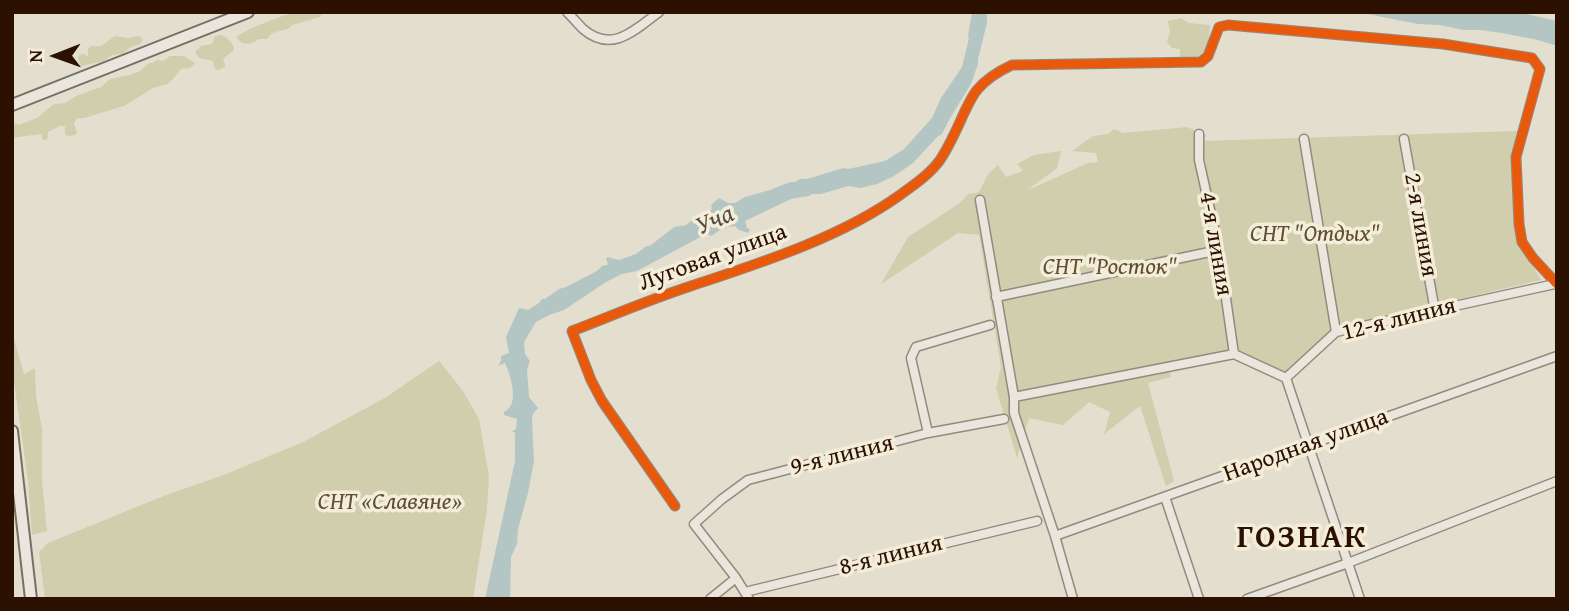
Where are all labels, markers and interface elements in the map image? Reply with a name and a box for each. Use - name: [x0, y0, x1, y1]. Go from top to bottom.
- north arrow: [21, 21, 91, 91]
- text: N: [21, 50, 49, 63]
- street label: 2-я линия: [1397, 171, 1443, 279]
- street label: 4-я линия: [1192, 190, 1238, 298]
- water label: Уча: [691, 199, 739, 243]
- street label: Луговая улица: [635, 218, 791, 298]
- park label: СНТ "Отдых": [1250, 221, 1380, 249]
- park label: СНТ "Росток": [1043, 254, 1177, 282]
- street label: 12-я линия: [1339, 292, 1459, 348]
- street label: Народная улица: [1220, 403, 1392, 489]
- street label: 9-я линия: [788, 429, 896, 483]
- park label: СНТ «Славяне»: [318, 489, 462, 517]
- district label: ГОЗНАК: [1237, 520, 1367, 558]
- street label: 8-я линия: [837, 529, 945, 583]

